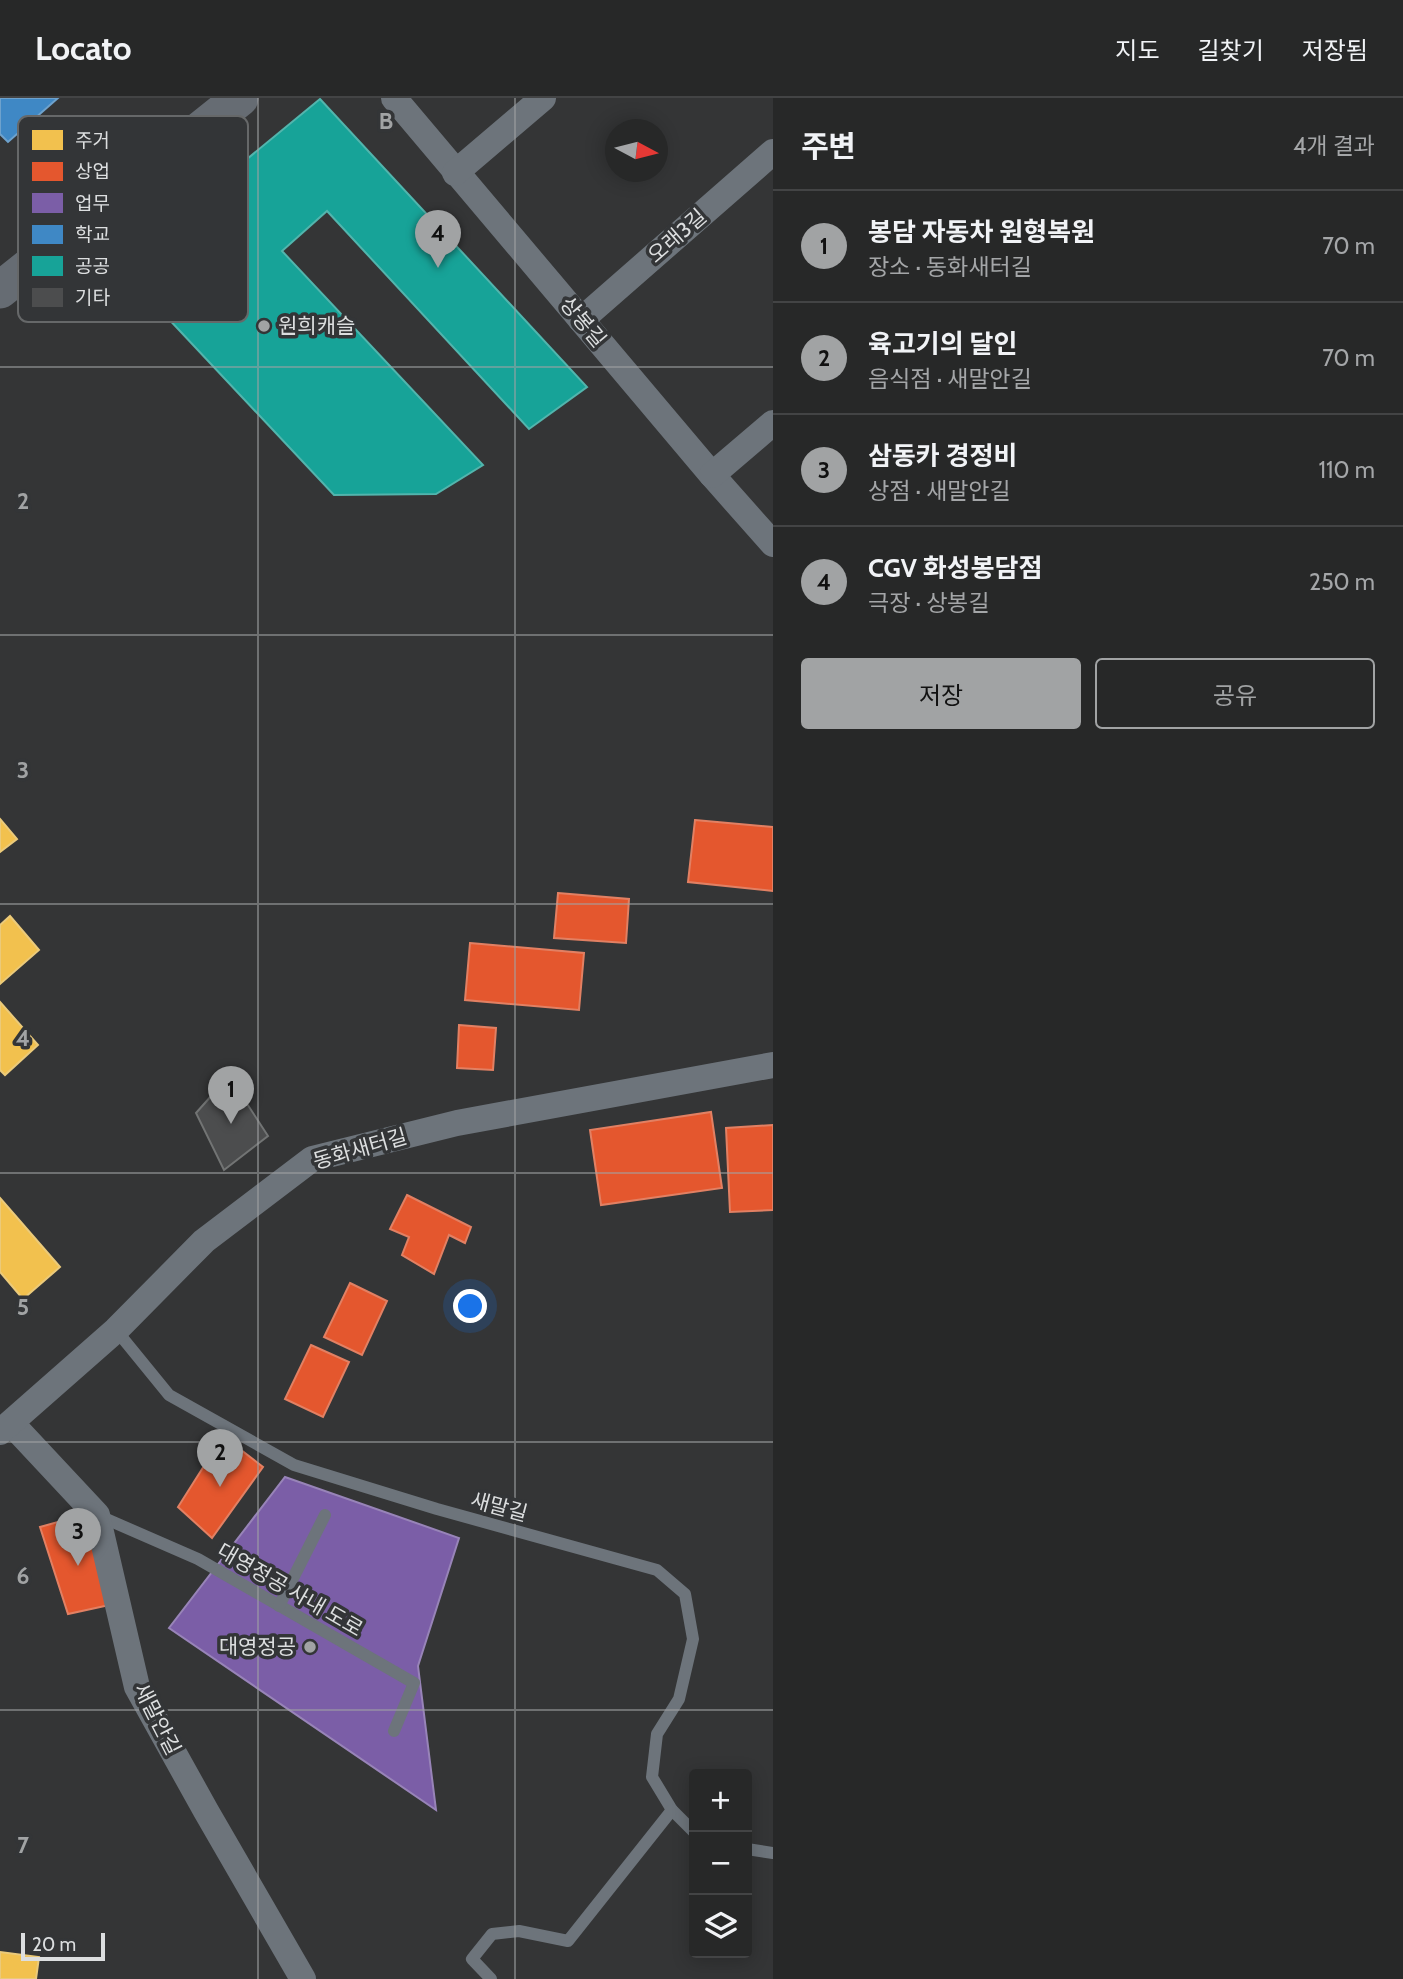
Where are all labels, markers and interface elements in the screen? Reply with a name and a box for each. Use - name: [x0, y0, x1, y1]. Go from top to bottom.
- text: Locato: [35, 28, 131, 68]
- text: 지도: [1115, 36, 1160, 65]
- text: 길찾기: [1198, 36, 1264, 65]
- text: 저장됨: [1302, 36, 1368, 65]
- text: B: [379, 107, 393, 135]
- legend: [18, 116, 248, 322]
- north arrow: [605, 119, 668, 182]
- text: 주변: [801, 128, 856, 165]
- text: 주거: [75, 129, 110, 152]
- text: 4개 결과: [1293, 132, 1375, 160]
- text: 상업: [75, 160, 110, 183]
- text: 업무: [75, 192, 110, 215]
- street label: 오래3길: [642, 203, 711, 268]
- pin: 4: [415, 210, 461, 268]
- text: 봉담 자동차 원형복원: [868, 216, 1095, 248]
- text: 학교: [75, 223, 110, 246]
- text: 1: [820, 232, 828, 260]
- text: 70 m: [1322, 232, 1375, 260]
- text: 장소 · 동화새터길: [868, 253, 1032, 281]
- text: 공공: [75, 255, 110, 278]
- text: 기타: [75, 286, 110, 309]
- street label: 상봉길: [555, 291, 612, 352]
- place label: 원희캐슬: [278, 313, 355, 338]
- marker: 원희캐슬: [256, 318, 272, 334]
- text: 육고기의 달인: [868, 328, 1017, 360]
- text: 2: [818, 344, 830, 372]
- text: 70 m: [1322, 344, 1375, 372]
- text: 음식점 · 새말안길: [868, 365, 1032, 393]
- text: 삼동카 경정비: [868, 440, 1017, 472]
- text: 3: [818, 456, 830, 484]
- text: 110 m: [1319, 456, 1375, 484]
- text: 상점 · 새말안길: [868, 477, 1011, 505]
- text: 2: [17, 487, 29, 515]
- text: CGV 화성봉담점: [868, 552, 1042, 584]
- text: 4: [817, 568, 831, 596]
- text: 250 m: [1309, 568, 1375, 596]
- text: 극장 · 상봉길: [868, 589, 990, 617]
- button: 저장: [801, 658, 1081, 729]
- button: 공유: [1095, 658, 1375, 729]
- text: 3: [17, 756, 29, 784]
- text: 4: [16, 1024, 30, 1052]
- pin: 1: [208, 1066, 254, 1124]
- street label: 동화새터길: [310, 1123, 410, 1174]
- your location: [453, 1289, 487, 1323]
- text: 5: [17, 1293, 29, 1321]
- pin: 2: [197, 1429, 243, 1487]
- street label: 새말길: [468, 1487, 530, 1526]
- pin: 3: [55, 1508, 101, 1566]
- street label: 대영정공 사내 도로: [213, 1538, 368, 1641]
- text: 6: [17, 1562, 29, 1590]
- place label: 대영정공: [219, 1634, 296, 1659]
- marker: 대영정공: [302, 1639, 318, 1655]
- street label: 새말안길: [129, 1679, 186, 1759]
- map controls: [689, 1769, 752, 1958]
- button: +: [689, 1769, 752, 1832]
- text: 7: [17, 1831, 29, 1859]
- button: −: [689, 1832, 752, 1895]
- button: layers: [689, 1895, 752, 1958]
- scale bar: [21, 1930, 105, 1962]
- text: 20 m: [32, 1933, 76, 1956]

